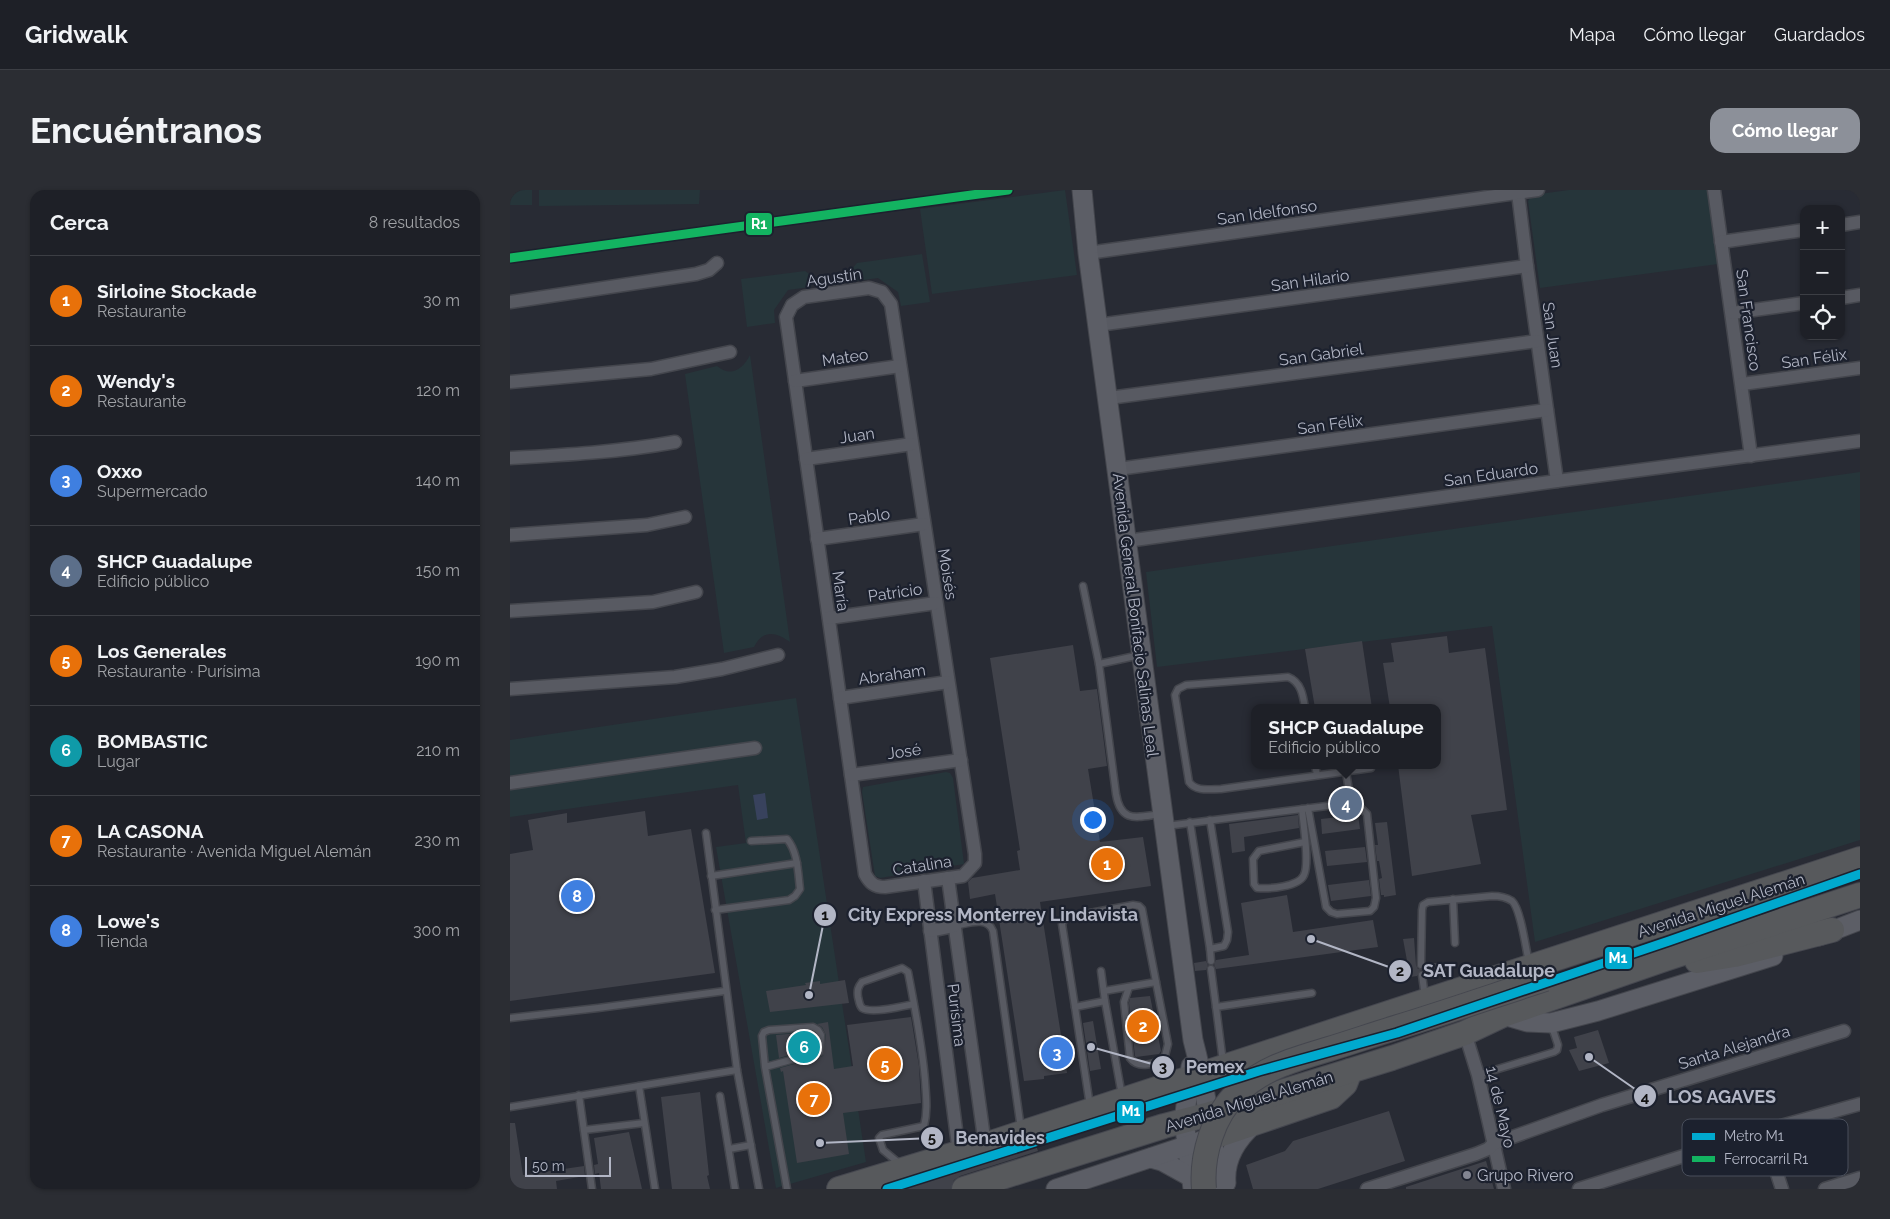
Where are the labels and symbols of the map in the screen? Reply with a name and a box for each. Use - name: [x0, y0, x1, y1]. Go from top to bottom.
- street label: San Idelfonso: [1216, 196, 1318, 229]
- line badge: R1: [745, 212, 773, 236]
- text: R1: [751, 216, 767, 232]
- street label: Agustín: [805, 264, 863, 291]
- street label: San Hilario: [1270, 266, 1350, 295]
- street label: San Francisco: [1732, 268, 1765, 372]
- street label: San Juan: [1538, 301, 1567, 369]
- street label: San Gabriel: [1278, 339, 1365, 370]
- street label: San Félix: [1780, 344, 1848, 372]
- street label: Mateo: [821, 345, 870, 370]
- street label: San Félix: [1296, 410, 1364, 438]
- street label: Juan: [838, 424, 876, 447]
- street label: San Eduardo: [1443, 459, 1539, 490]
- street label: Avenida General Bonifacio Salinas Leal: [1109, 472, 1162, 759]
- street label: Pablo: [847, 504, 891, 529]
- street label: Moisés: [934, 547, 961, 601]
- street label: María: [828, 570, 853, 612]
- street label: Patricio: [867, 579, 924, 606]
- street label: Abraham: [857, 660, 927, 689]
- street label: José: [886, 740, 922, 763]
- pin: 4: [1330, 785, 1362, 823]
- your location: [1080, 807, 1106, 833]
- pin: 1: [1091, 845, 1123, 883]
- street label: Catalina: [891, 851, 953, 880]
- street label: Avenida Miguel Alemán: [1635, 869, 1807, 941]
- pin: 8: [561, 877, 593, 915]
- callout: City Express Monterrey Lindavista: [813, 898, 1149, 931]
- text: City Express Monterrey Lindavista: [848, 904, 1138, 925]
- text: 1: [821, 906, 829, 924]
- line badge: M1: [1604, 946, 1633, 970]
- text: M1: [1608, 950, 1628, 966]
- callout: SAT Guadalupe: [1388, 954, 1565, 987]
- text: SAT Guadalupe: [1423, 960, 1555, 981]
- text: 2: [1396, 962, 1404, 980]
- street label: Purísima: [943, 983, 970, 1048]
- pin: 2: [1127, 1007, 1159, 1045]
- street label: Santa Alejandra: [1676, 1021, 1792, 1073]
- pin: 6: [788, 1028, 820, 1066]
- pin: 3: [1041, 1034, 1073, 1072]
- pin: 5: [869, 1045, 901, 1083]
- callout: Pemex: [1150, 1050, 1254, 1083]
- text: Pemex: [1186, 1056, 1245, 1077]
- text: 3: [1159, 1058, 1167, 1076]
- street label: 14 de Mayo: [1482, 1064, 1519, 1150]
- street label: Avenida Miguel Alemán: [1163, 1067, 1335, 1136]
- pin: 7: [798, 1080, 830, 1118]
- callout: LOS AGAVES: [1633, 1080, 1786, 1113]
- text: LOS AGAVES: [1668, 1086, 1776, 1107]
- text: 4: [1641, 1088, 1650, 1106]
- line badge: M1: [1116, 1100, 1145, 1124]
- text: M1: [1121, 1103, 1141, 1119]
- legend: [1682, 1119, 1848, 1176]
- callout: Benavides: [920, 1121, 1054, 1154]
- text: Benavides: [955, 1127, 1045, 1148]
- text: Metro M1: [1724, 1128, 1784, 1144]
- text: 5: [928, 1129, 936, 1147]
- text: Ferrocarril R1: [1724, 1151, 1808, 1167]
- scale bar: [525, 1154, 611, 1177]
- place label: Grupo Rivero: [1477, 1166, 1573, 1185]
- marker: Grupo Rivero: [1461, 1169, 1473, 1181]

